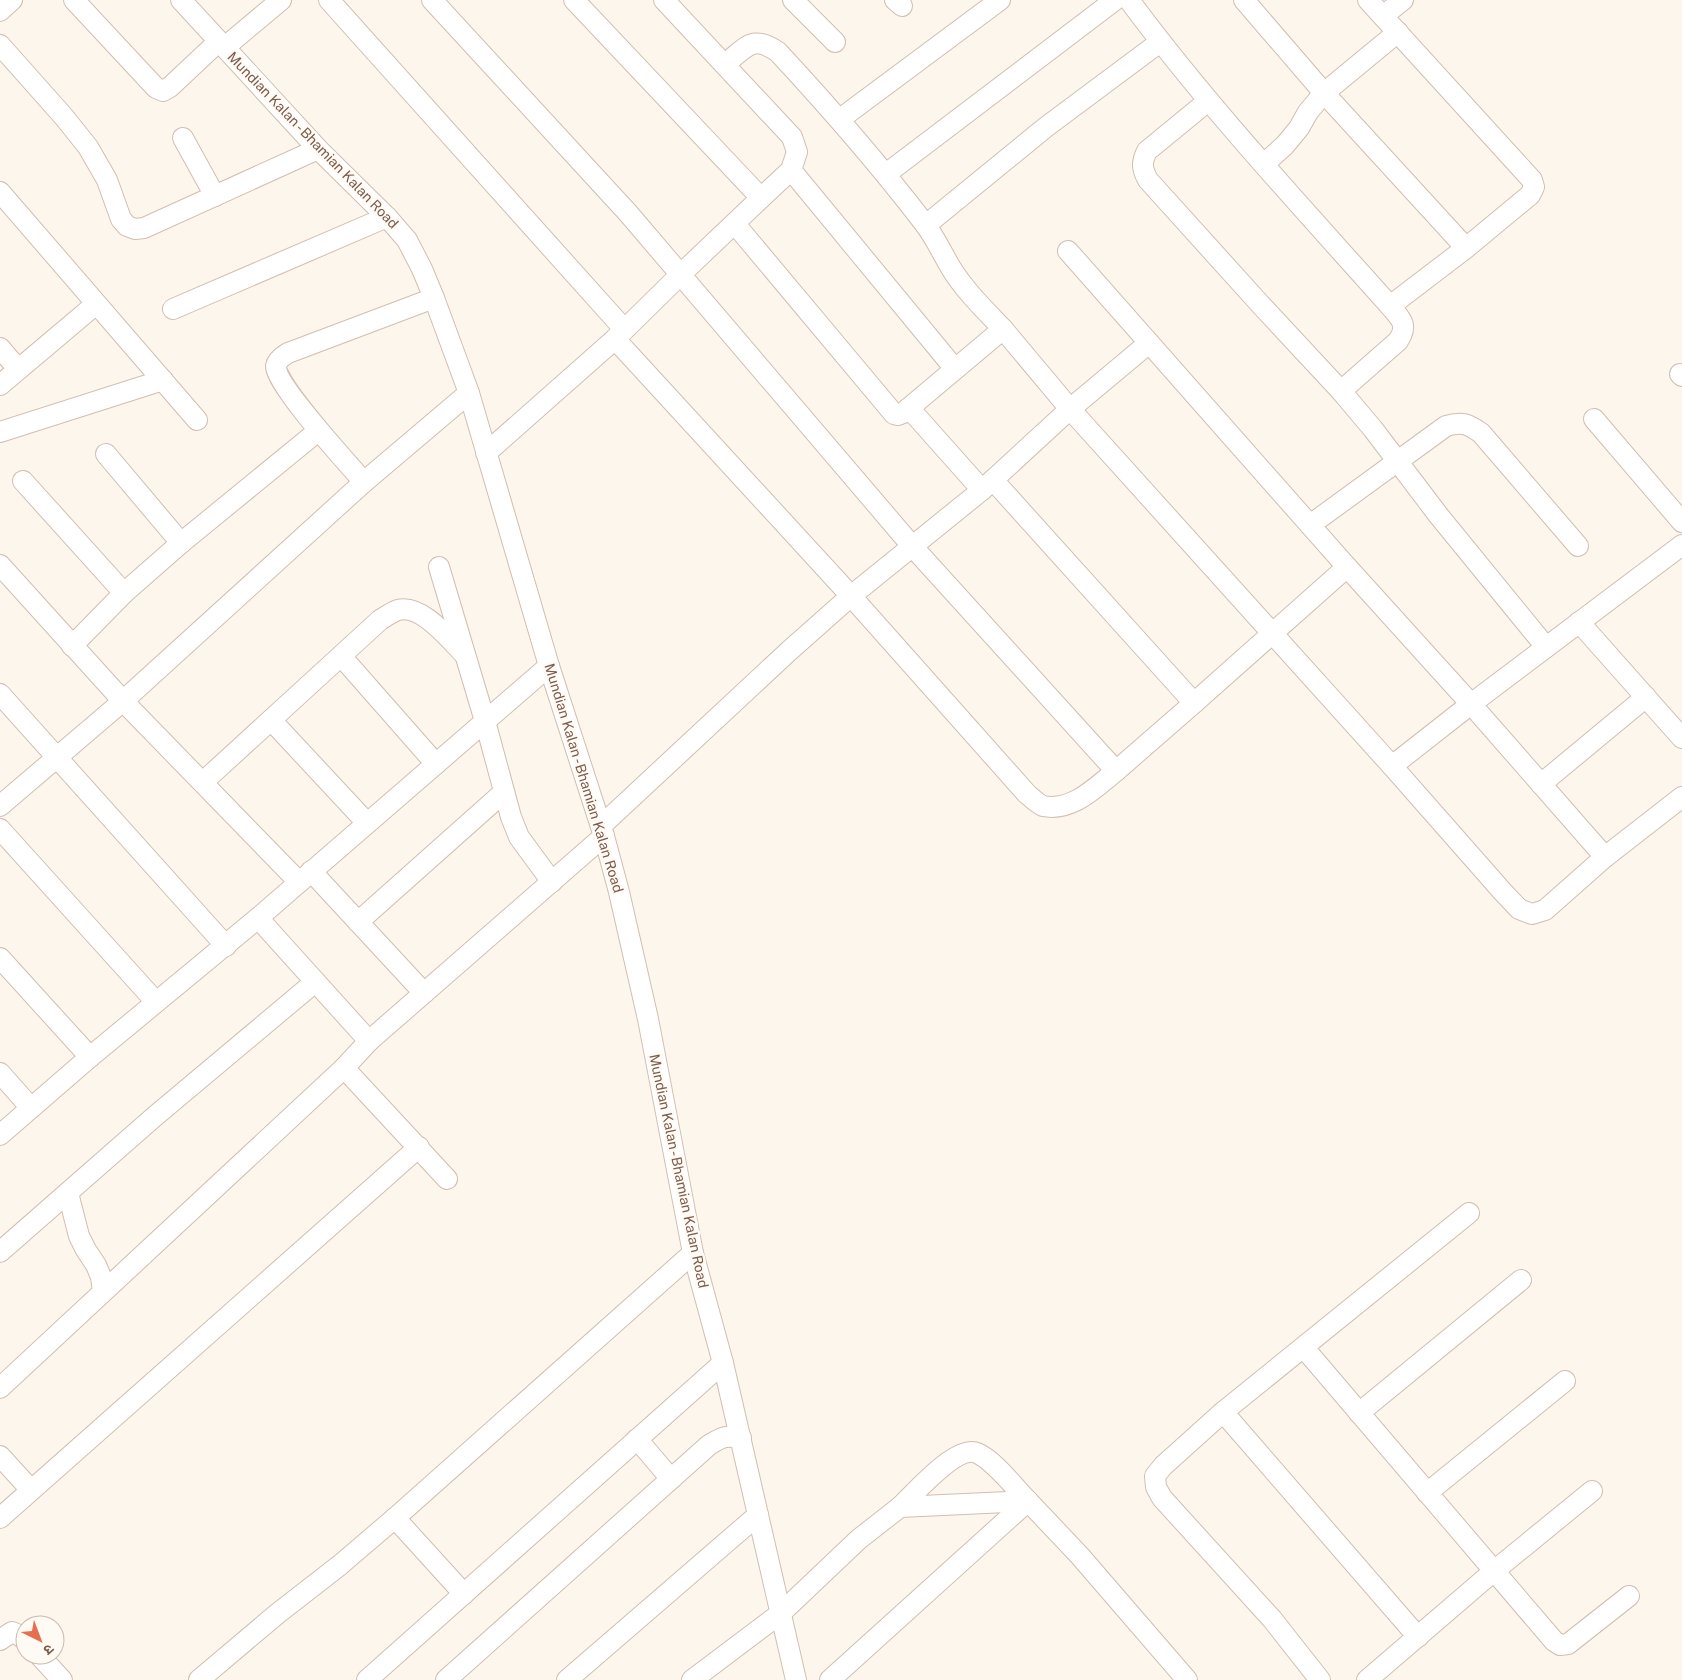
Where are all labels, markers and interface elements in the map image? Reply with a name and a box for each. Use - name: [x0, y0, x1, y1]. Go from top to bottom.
- street label: Mundian Kalan - Bhamian Kalan Road: [224, 49, 402, 231]
- street label: Mundian Kalan - Bhamian Kalan Road: [541, 661, 627, 895]
- street label: Mundian Kalan - Bhamian Kalan Road: [646, 1052, 712, 1290]
- north arrow: [15, 1615, 65, 1665]
- text: उ: [40, 1641, 57, 1659]

